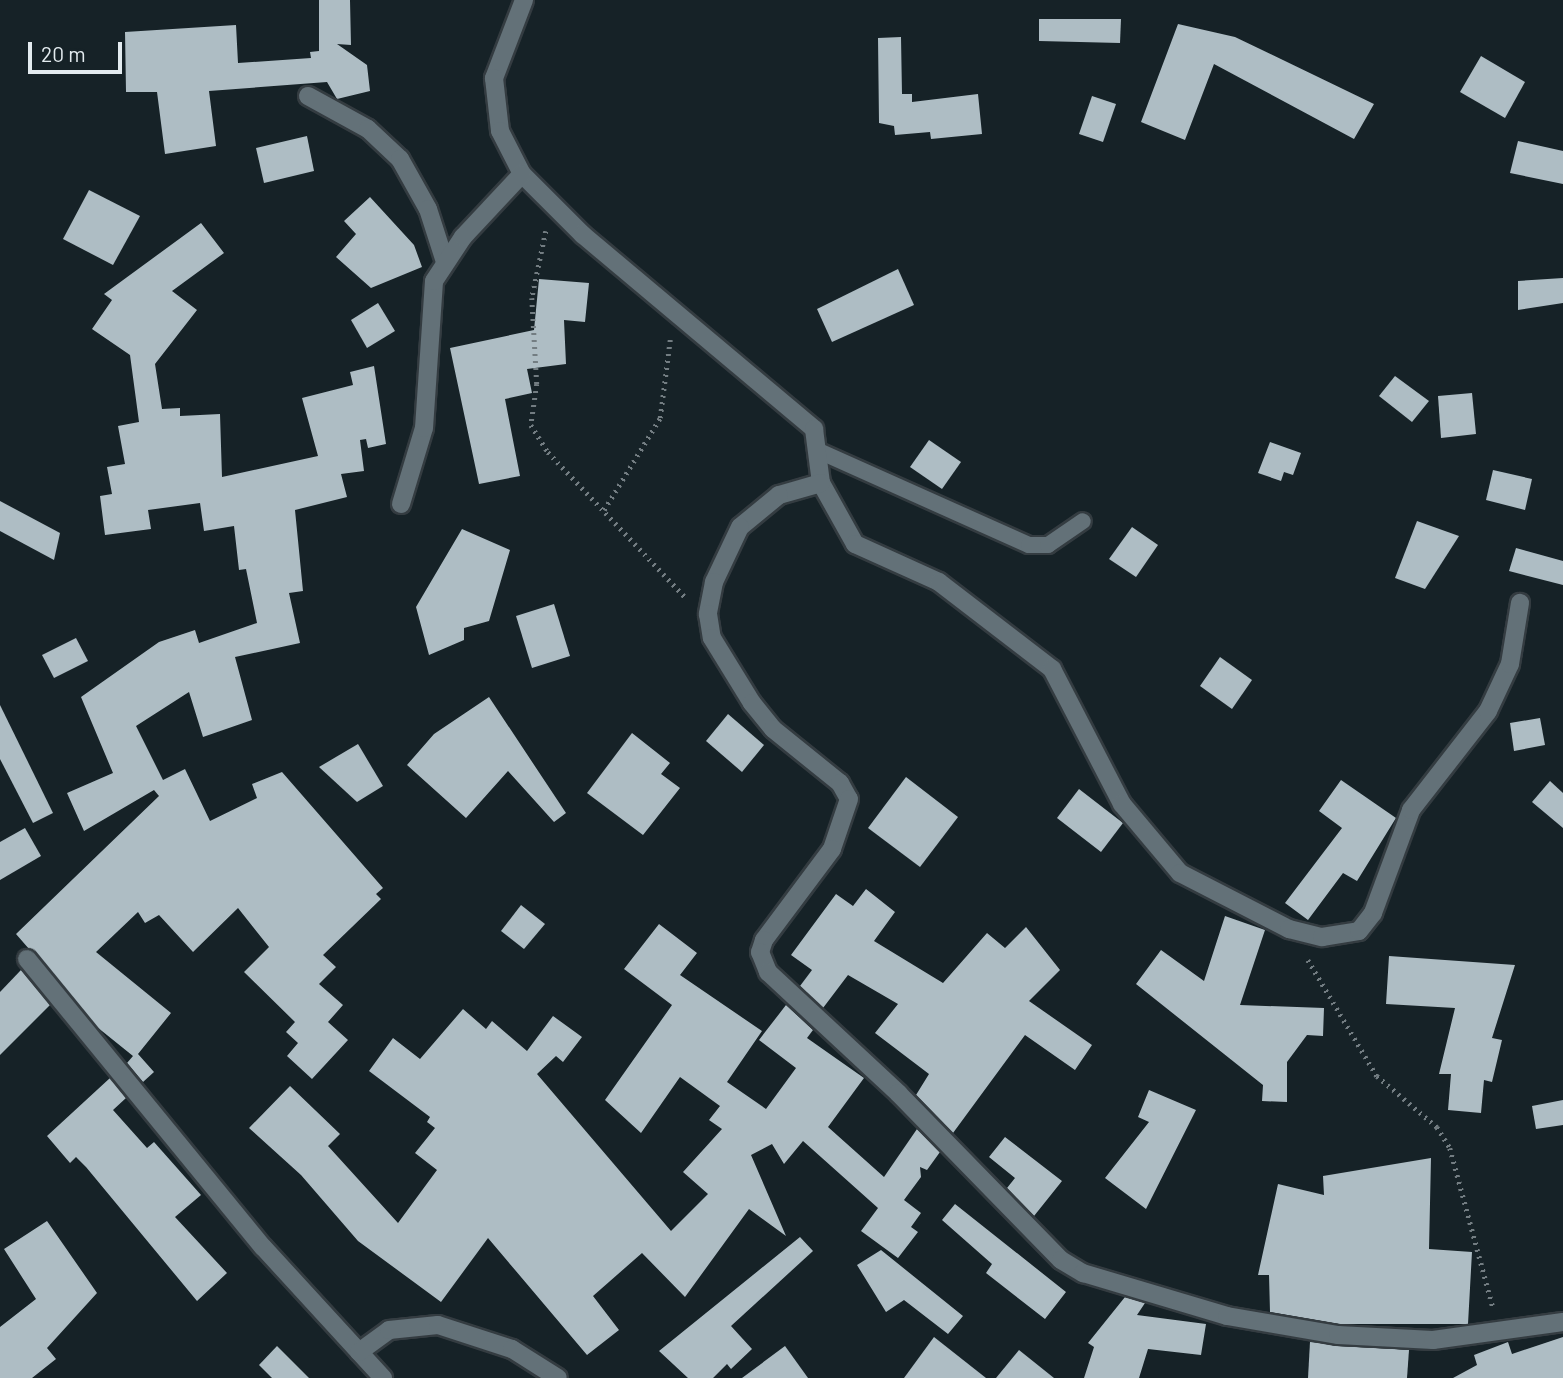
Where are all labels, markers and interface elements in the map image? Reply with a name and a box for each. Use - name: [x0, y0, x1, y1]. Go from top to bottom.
- scale bar: [32, 28, 126, 72]
- text: 20 m: [41, 41, 86, 66]

